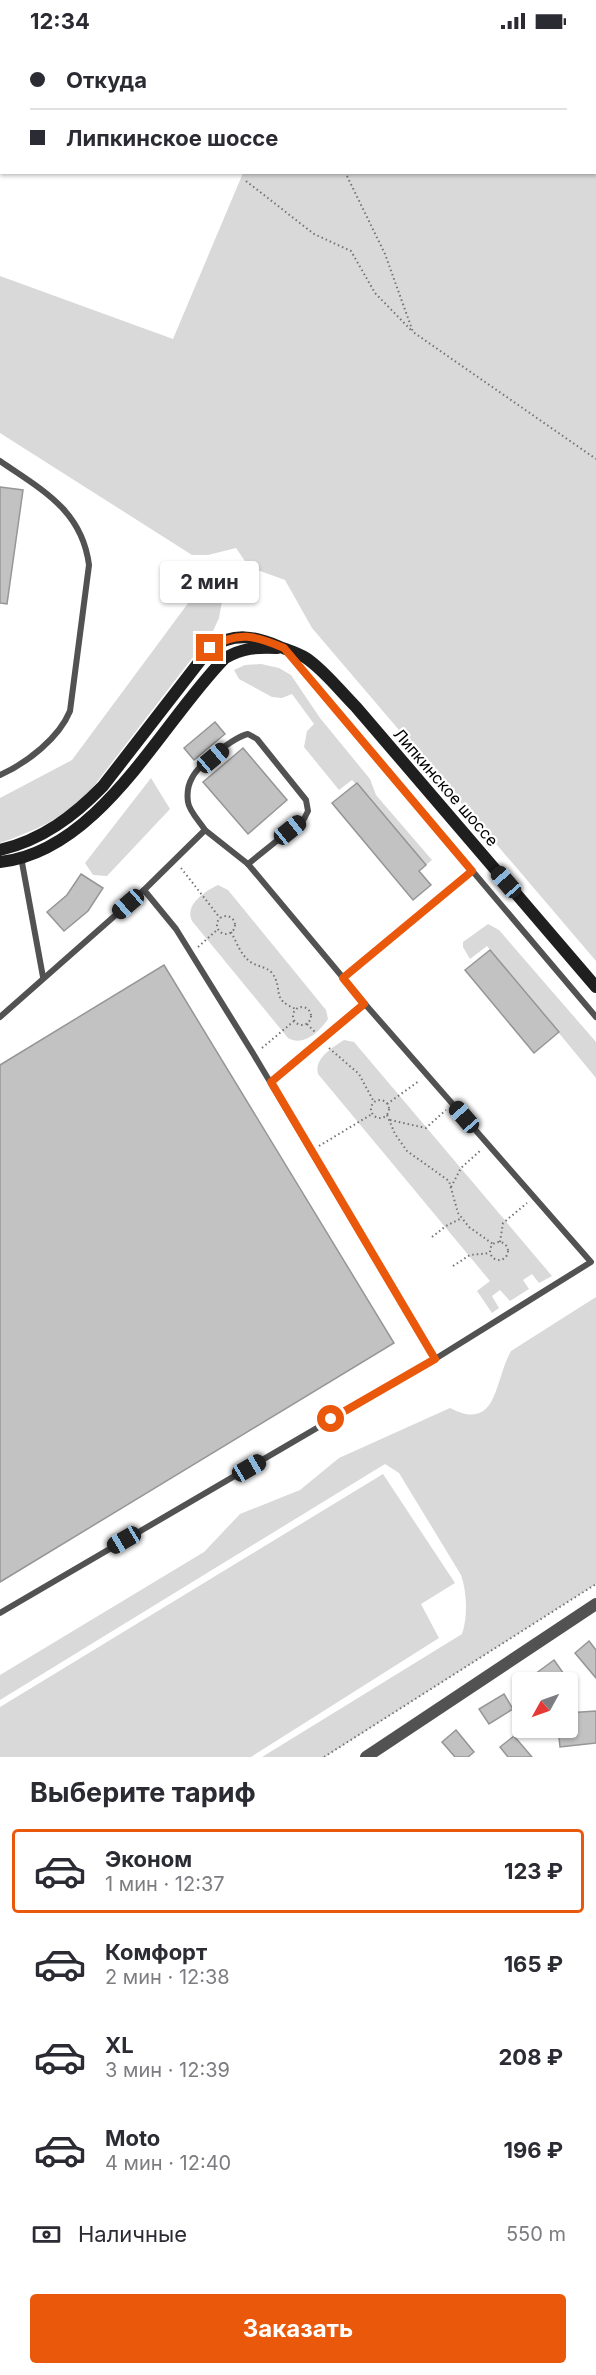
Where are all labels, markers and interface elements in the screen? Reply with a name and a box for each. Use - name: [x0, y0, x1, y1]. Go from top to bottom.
- text: 12:34: [30, 8, 90, 34]
- text: Откуда: [66, 67, 147, 93]
- text: Липкинское шоссе: [66, 125, 278, 151]
- callout: 2 мин: [160, 561, 260, 603]
- text: 2 мин: [180, 570, 239, 594]
- route end: [196, 634, 223, 661]
- street label: Липкинское шоссе: [389, 724, 503, 850]
- car: [193, 740, 233, 776]
- car: [270, 812, 310, 848]
- car: [487, 863, 525, 901]
- car: [109, 885, 147, 923]
- car: [445, 1098, 483, 1136]
- route start: [317, 1405, 344, 1432]
- car: [229, 1451, 269, 1485]
- car: [104, 1523, 144, 1557]
- north arrow: [512, 1672, 578, 1738]
- map controls: [512, 1672, 578, 1738]
- text: Выберите тариф: [30, 1776, 256, 1809]
- icon: car: [33, 1844, 87, 1898]
- text: Эконом: [105, 1846, 192, 1872]
- text: 123 ₽: [504, 1858, 563, 1884]
- text: 1 мин · 12:37: [105, 1872, 225, 1896]
- icon: car: [33, 1937, 87, 1991]
- text: Комфорт: [105, 1939, 207, 1965]
- text: 165 ₽: [504, 1951, 563, 1977]
- text: 2 мин · 12:38: [105, 1965, 230, 1989]
- icon: car: [33, 2030, 87, 2084]
- text: XL: [105, 2032, 134, 2058]
- text: 208 ₽: [498, 2044, 563, 2070]
- text: 3 мин · 12:39: [105, 2058, 230, 2082]
- icon: car: [33, 2123, 87, 2177]
- text: Moto: [105, 2125, 160, 2151]
- text: 196 ₽: [503, 2137, 563, 2163]
- text: 4 мин · 12:40: [105, 2151, 231, 2175]
- icon: cash: [30, 2218, 63, 2251]
- text: Наличные: [78, 2221, 187, 2247]
- text: 550 m: [506, 2222, 566, 2246]
- button: Заказать: [30, 2294, 566, 2363]

